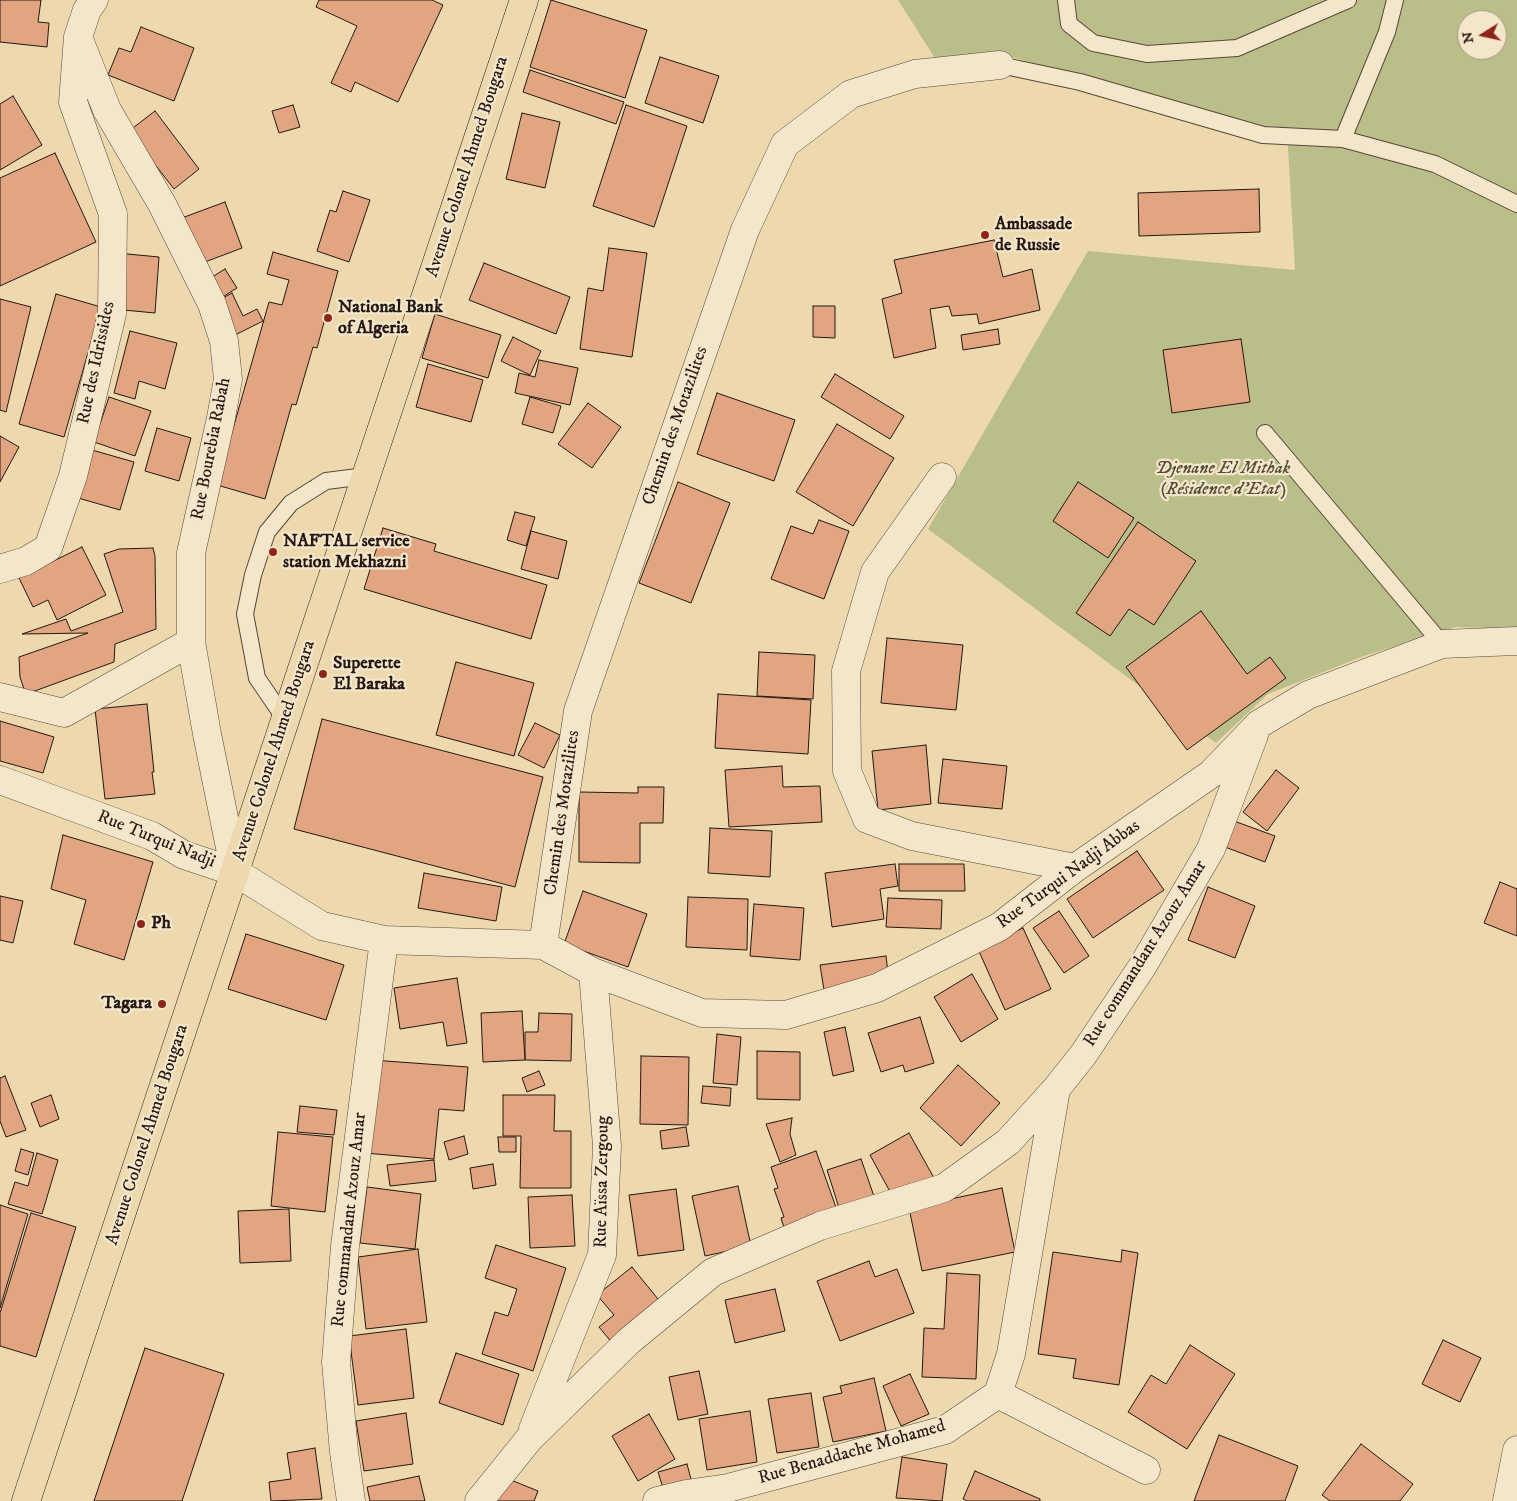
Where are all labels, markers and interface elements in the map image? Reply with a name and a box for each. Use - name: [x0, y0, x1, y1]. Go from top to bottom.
- north arrow: [1457, 10, 1507, 60]
- text: N: [1458, 30, 1478, 45]
- street label: Avenue Colonel Ahmed Bougara: [422, 54, 514, 280]
- place label: Ambassade de Russie: [995, 214, 1072, 256]
- marker: Ambassade de Russie: [979, 229, 991, 241]
- place label: National Bank of Algeria: [338, 297, 443, 340]
- street label: Rue des Idrissides: [73, 300, 121, 426]
- marker: National Bank of Algeria: [322, 312, 334, 324]
- street label: Chemin des Motazilites: [639, 344, 713, 508]
- street label: Rue Bourebia Rabah: [188, 376, 236, 522]
- park label: Djenane El Mithak (Résidence d'Etat): [1156, 458, 1290, 500]
- place label: NAFTAL service station Mekhazni: [283, 531, 410, 574]
- marker: NAFTAL service station Mekhazni: [267, 546, 279, 558]
- street label: Avenue Colonel Ahmed Bougara: [229, 638, 321, 864]
- place label: Superette El Baraka: [333, 653, 405, 696]
- marker: Superette El Baraka: [317, 668, 329, 680]
- street label: Chemin des Motazilites: [541, 729, 585, 897]
- street label: Rue Turqui Nadji: [94, 806, 218, 874]
- street label: Rue Turqui Nadji Abbas: [993, 816, 1145, 934]
- street label: Rue commandant Azouz Amar: [1080, 857, 1212, 1051]
- place label: Ph: [151, 913, 171, 935]
- marker: Ph: [135, 918, 147, 930]
- place label: Tagara: [102, 993, 152, 1015]
- marker: Tagara: [156, 998, 168, 1010]
- street label: Avenue Colonel Ahmed Bougara: [102, 1022, 194, 1248]
- street label: Rue commandant Azouz Amar: [328, 1112, 372, 1328]
- street label: Rue Aïssa Zergoug: [591, 1116, 615, 1248]
- street label: Rue Benaddache Mohamed: [756, 1416, 948, 1490]

